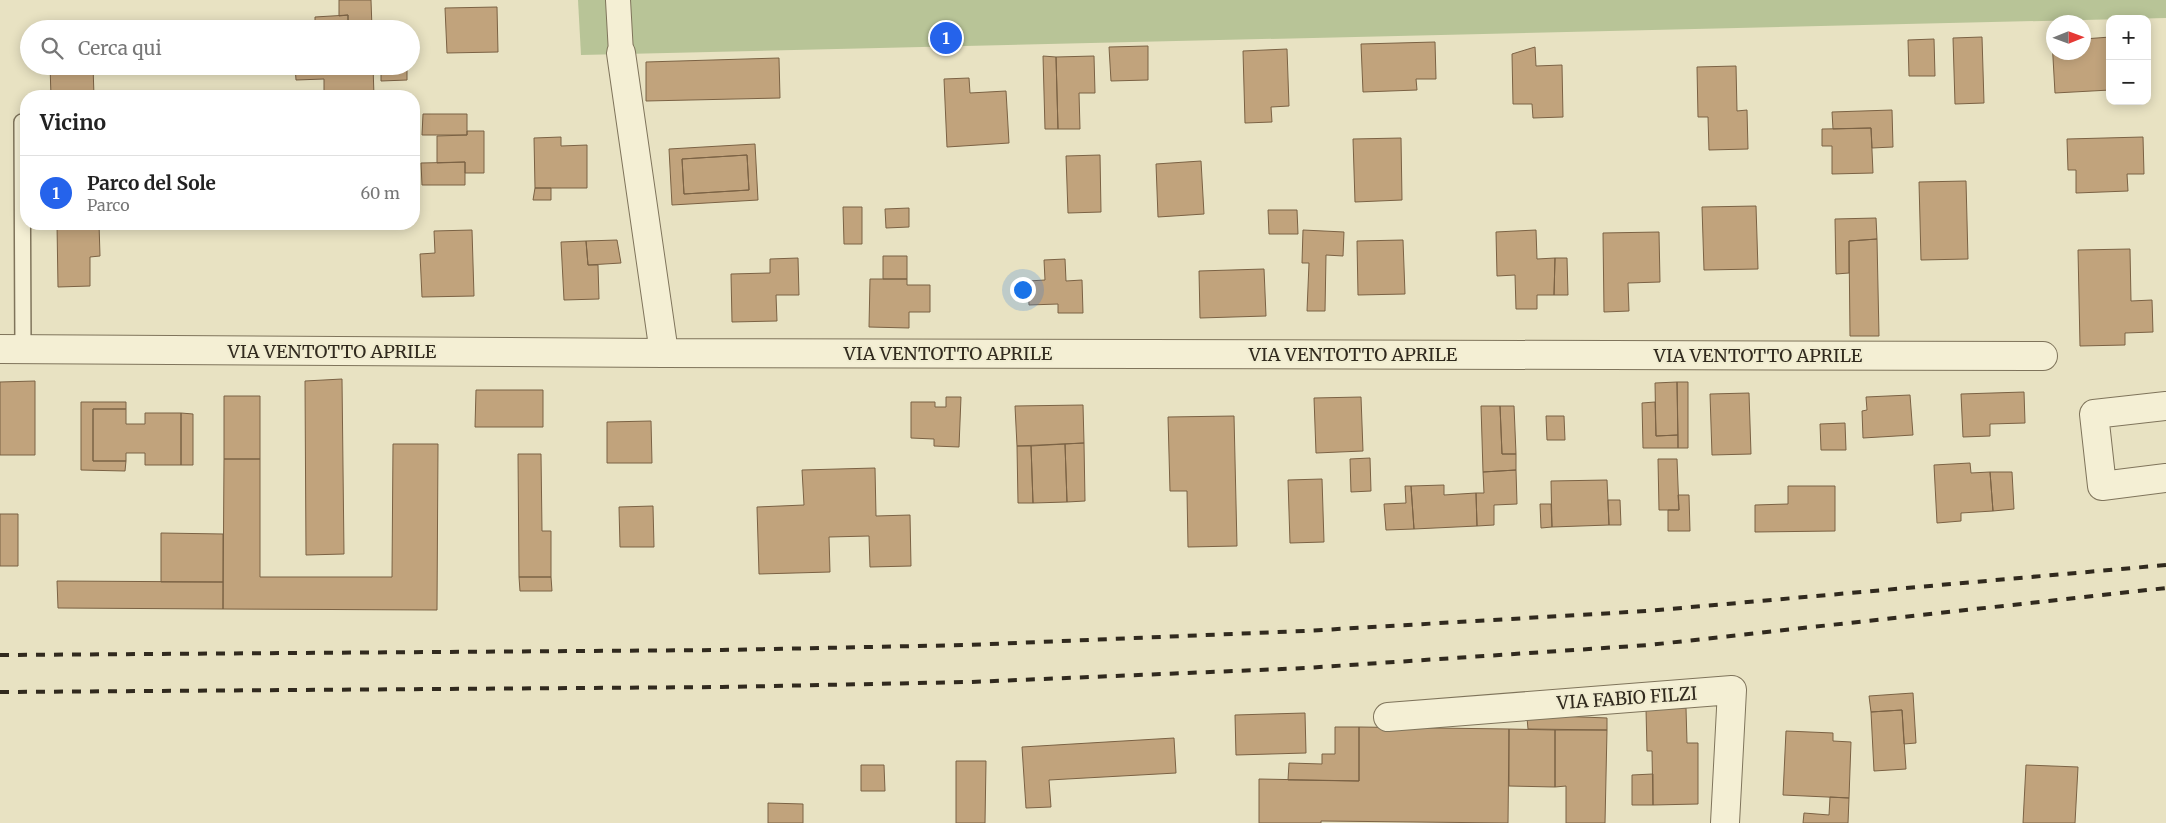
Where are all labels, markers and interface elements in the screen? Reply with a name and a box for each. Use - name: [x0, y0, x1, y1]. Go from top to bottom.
- north arrow: [2046, 15, 2091, 60]
- map controls: [2106, 15, 2151, 105]
- button: +: [2106, 15, 2151, 60]
- pin: 1: [930, 19, 962, 57]
- search box: [20, 20, 420, 75]
- icon: search: [38, 34, 66, 62]
- text: Cerca qui: [78, 36, 162, 60]
- button: −: [2106, 60, 2151, 105]
- text: Vicino: [40, 109, 106, 136]
- text: Parco del Sole: [87, 171, 216, 195]
- text: 1: [52, 183, 60, 203]
- text: 60 m: [360, 183, 400, 203]
- text: Parco: [87, 195, 130, 215]
- your location: [1010, 277, 1036, 303]
- street label: VIA VENTOTTO APRILE: [227, 340, 437, 363]
- street label: VIA VENTOTTO APRILE: [843, 342, 1053, 365]
- street label: VIA VENTOTTO APRILE: [1248, 343, 1458, 366]
- street label: VIA VENTOTTO APRILE: [1653, 344, 1863, 367]
- street label: VIA FABIO FILZI: [1555, 682, 1698, 714]

